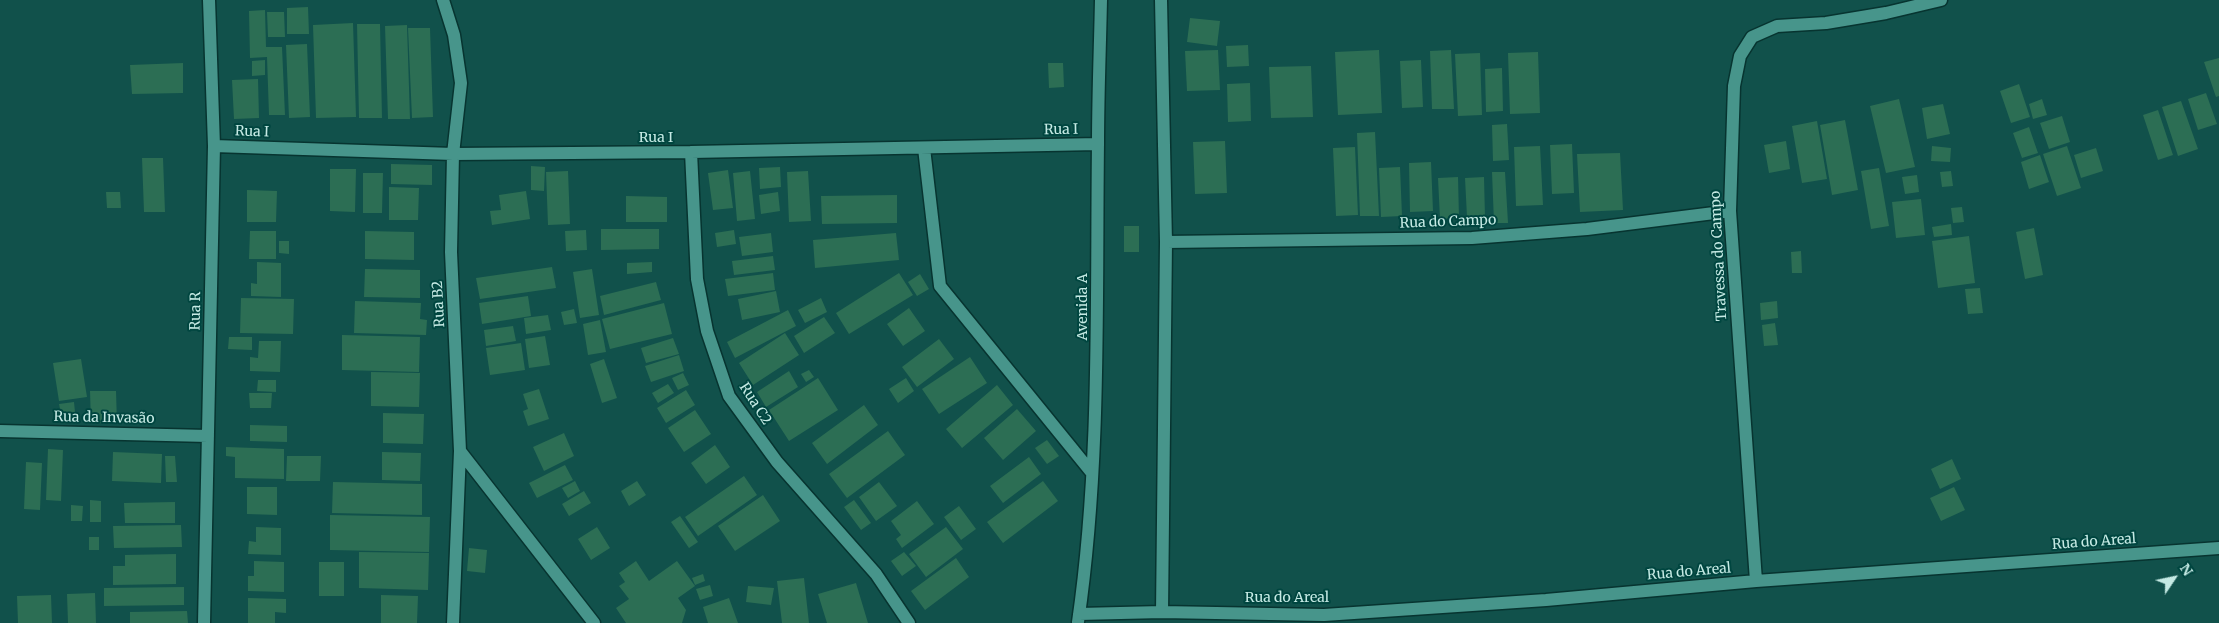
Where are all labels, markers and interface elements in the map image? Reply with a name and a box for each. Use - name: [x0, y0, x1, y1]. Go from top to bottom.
- street label: Rua I: [1044, 121, 1078, 139]
- street label: Rua I: [235, 123, 269, 141]
- street label: Rua I: [639, 130, 673, 146]
- street label: Travessa do Campo: [1707, 190, 1731, 322]
- street label: Rua do Campo: [1399, 212, 1497, 232]
- street label: Avenida A: [1075, 273, 1091, 341]
- street label: Rua B2: [429, 280, 449, 328]
- street label: Rua R: [187, 291, 205, 331]
- street label: Rua C2: [735, 380, 775, 428]
- street label: Rua da Invasão: [53, 409, 155, 427]
- street label: Rua do Areal: [2051, 531, 2137, 553]
- north arrow: [2149, 553, 2199, 603]
- street label: Rua do Areal: [1646, 560, 1732, 584]
- text: N: [2176, 560, 2197, 579]
- street label: Rua do Areal: [1245, 590, 1329, 606]

